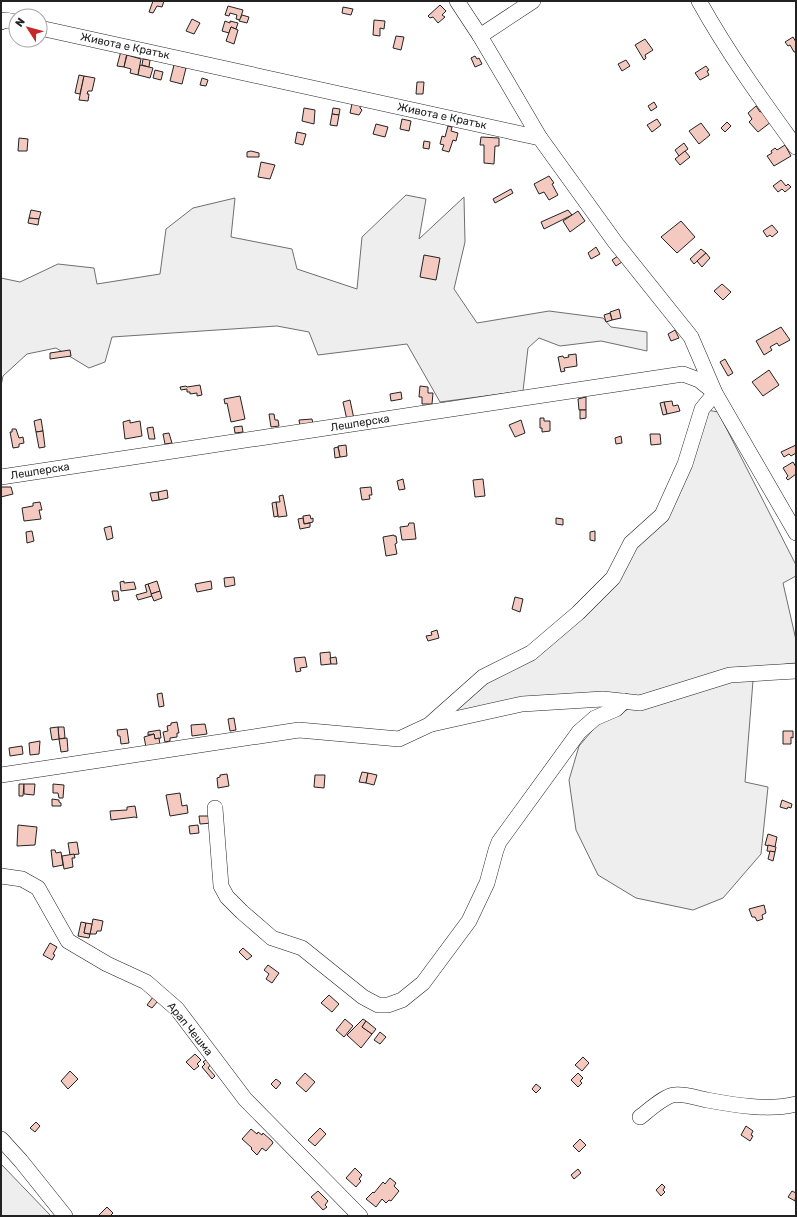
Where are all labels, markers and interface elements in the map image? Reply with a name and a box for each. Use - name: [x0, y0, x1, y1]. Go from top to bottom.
- north arrow: [8, 8, 48, 48]
- text: N: [13, 15, 28, 29]
- street label: Живота е Кратък: [79, 30, 171, 62]
- street label: Живота е Кратък: [396, 100, 488, 132]
- street label: Лешперска: [329, 412, 391, 434]
- street label: Лешперска: [9, 460, 71, 482]
- street label: Арап Чешма: [165, 1000, 215, 1058]

